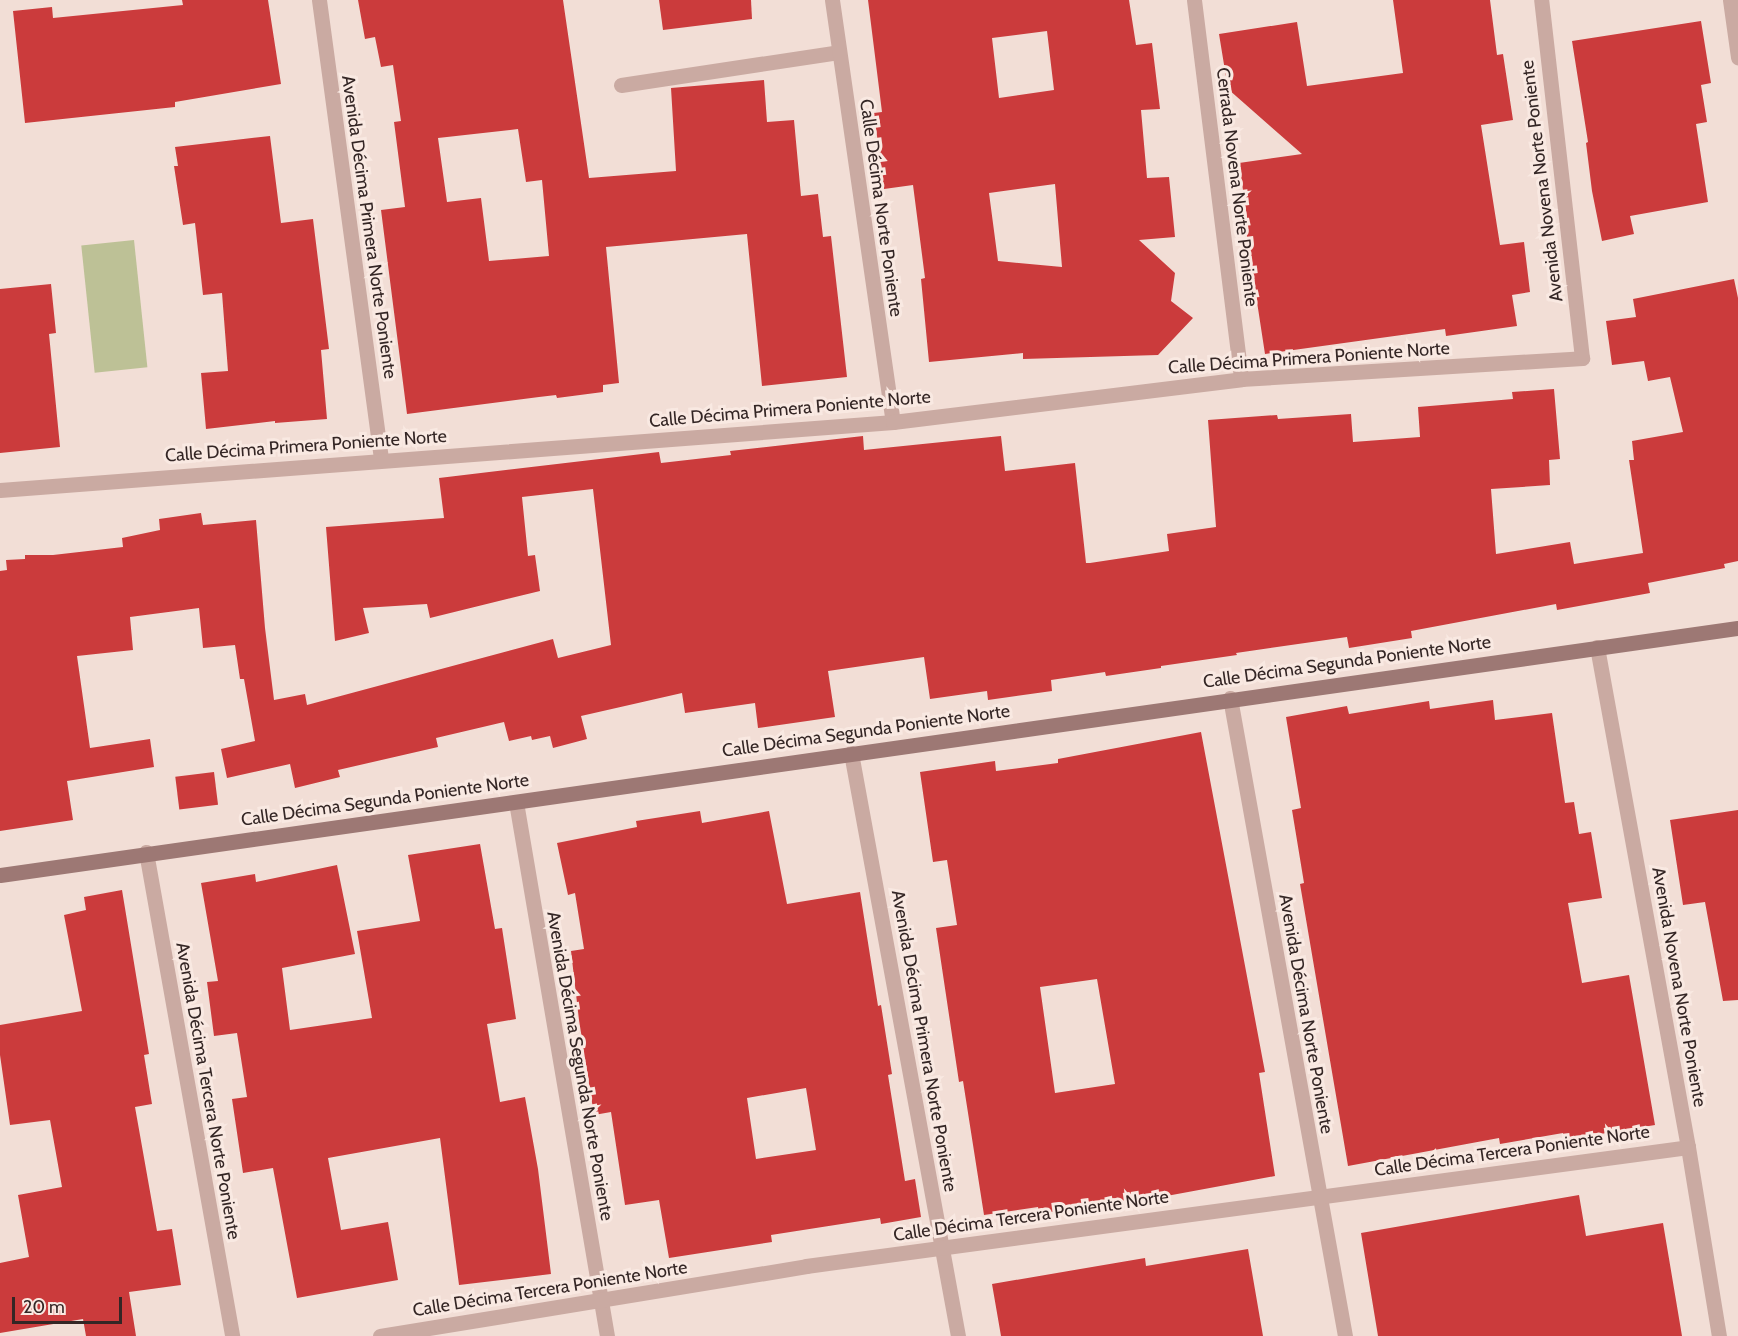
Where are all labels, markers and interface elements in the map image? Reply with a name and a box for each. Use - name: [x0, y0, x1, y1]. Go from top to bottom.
- street label: Avenida Novena Norte Poniente: [1516, 59, 1568, 303]
- street label: Cerrada Novena Norte Poniente: [1212, 66, 1262, 308]
- street label: Avenida Décima Primera Norte Poniente: [337, 74, 401, 380]
- street label: Calle Décima Norte Poniente: [855, 98, 907, 318]
- street label: Calle Décima Primera Poniente Norte: [1167, 337, 1451, 379]
- street label: Calle Décima Primera Poniente Norte: [648, 386, 932, 432]
- street label: Calle Décima Primera Poniente Norte: [164, 425, 448, 467]
- street label: Calle Décima Segunda Poniente Norte: [1202, 631, 1492, 693]
- street label: Calle Décima Segunda Poniente Norte: [721, 700, 1011, 762]
- street label: Calle Décima Segunda Poniente Norte: [240, 769, 530, 831]
- street label: Avenida Novena Norte Poniente: [1647, 865, 1711, 1109]
- street label: Avenida Décima Primera Norte Poniente: [887, 888, 961, 1194]
- street label: Avenida Décima Norte Poniente: [1274, 892, 1338, 1136]
- street label: Avenida Décima Segunda Norte Poniente: [542, 910, 618, 1222]
- street label: Avenida Décima Tercera Norte Poniente: [171, 941, 245, 1241]
- street label: Calle Décima Tercera Poniente Norte: [1373, 1121, 1651, 1181]
- street label: Calle Décima Tercera Poniente Norte: [892, 1186, 1170, 1246]
- street label: Calle Décima Tercera Poniente Norte: [411, 1257, 689, 1321]
- scale bar: [15, 1285, 124, 1323]
- text: 20 m: [23, 1296, 65, 1318]

